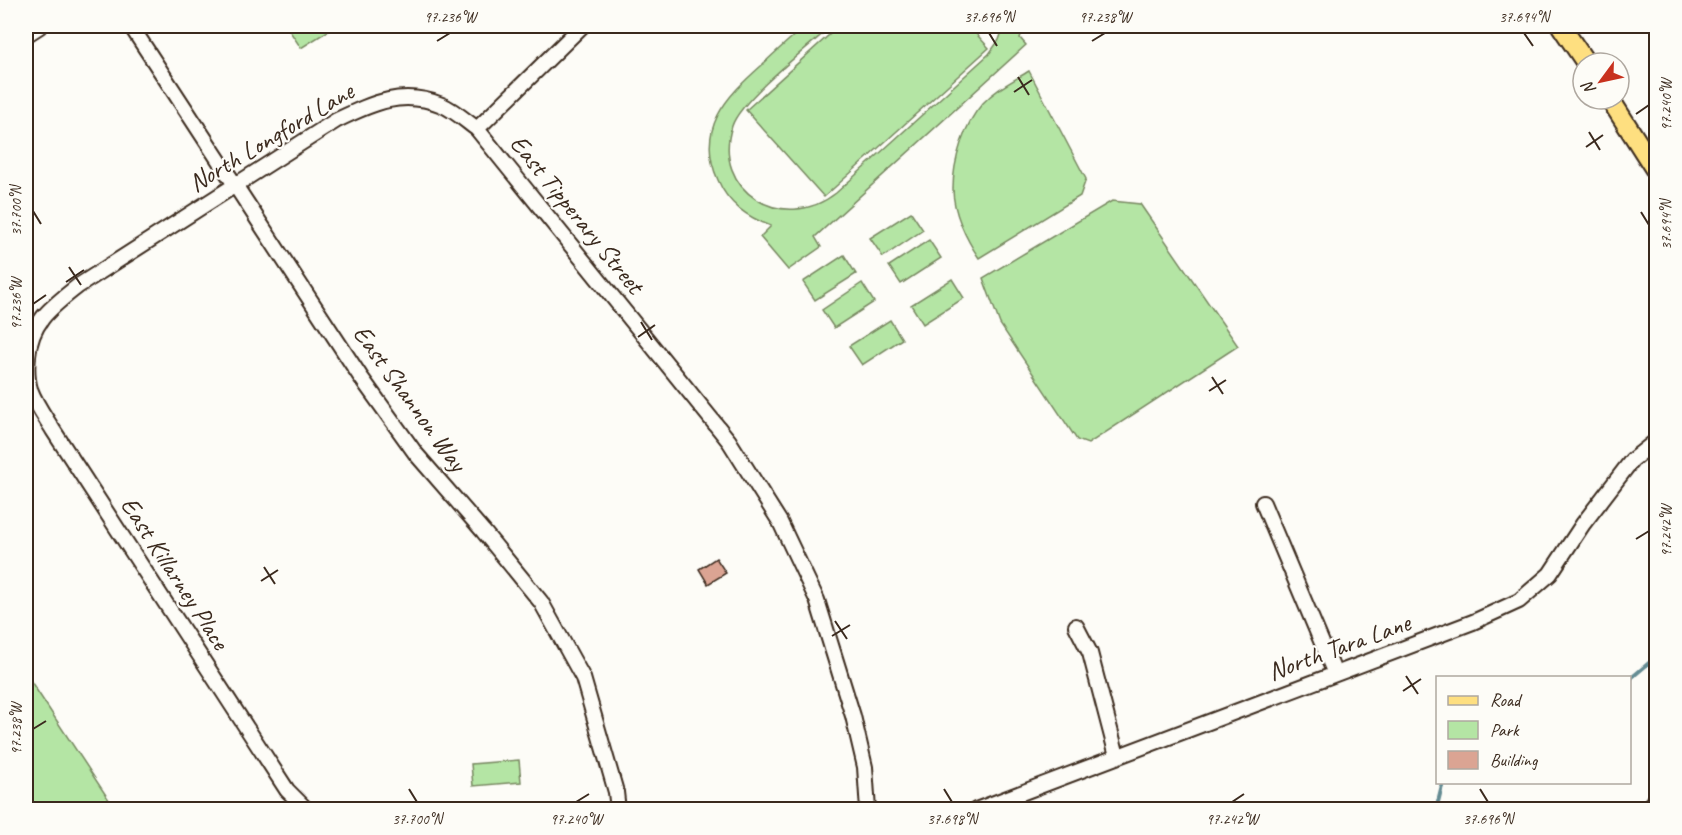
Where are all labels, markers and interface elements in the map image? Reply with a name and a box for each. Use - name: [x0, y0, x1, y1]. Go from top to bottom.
- text: 97.236°W: [424, 8, 479, 27]
- text: 37.696°N: [964, 8, 1017, 27]
- text: 97.238°W: [1079, 8, 1134, 27]
- text: 37.694°N: [1499, 8, 1552, 27]
- north arrow: [1571, 51, 1631, 111]
- street label: North Longford Lane: [182, 74, 361, 199]
- text: N: [1576, 76, 1600, 98]
- text: 97.240°W: [1657, 76, 1676, 131]
- street label: East Tipperary Street: [503, 128, 653, 302]
- text: 37.700°N: [7, 183, 26, 236]
- text: 37.694°N: [1657, 197, 1676, 250]
- text: 97.236°W: [7, 275, 26, 330]
- street label: East Shannon Way: [346, 318, 475, 479]
- street label: East Killarney Place: [113, 490, 238, 657]
- text: 97.242°W: [1657, 502, 1676, 557]
- street label: North Tara Lane: [1263, 605, 1416, 688]
- legend: [1436, 676, 1631, 784]
- text: Road: [1490, 689, 1523, 711]
- text: 97.238°W: [7, 700, 26, 755]
- text: Park: [1490, 719, 1520, 741]
- text: Building: [1490, 749, 1539, 771]
- text: 37.700°N: [392, 810, 445, 829]
- text: 97.240°W: [550, 810, 605, 829]
- text: 37.698°N: [927, 810, 980, 829]
- text: 97.242°W: [1206, 810, 1261, 829]
- text: 37.696°N: [1463, 810, 1516, 829]

